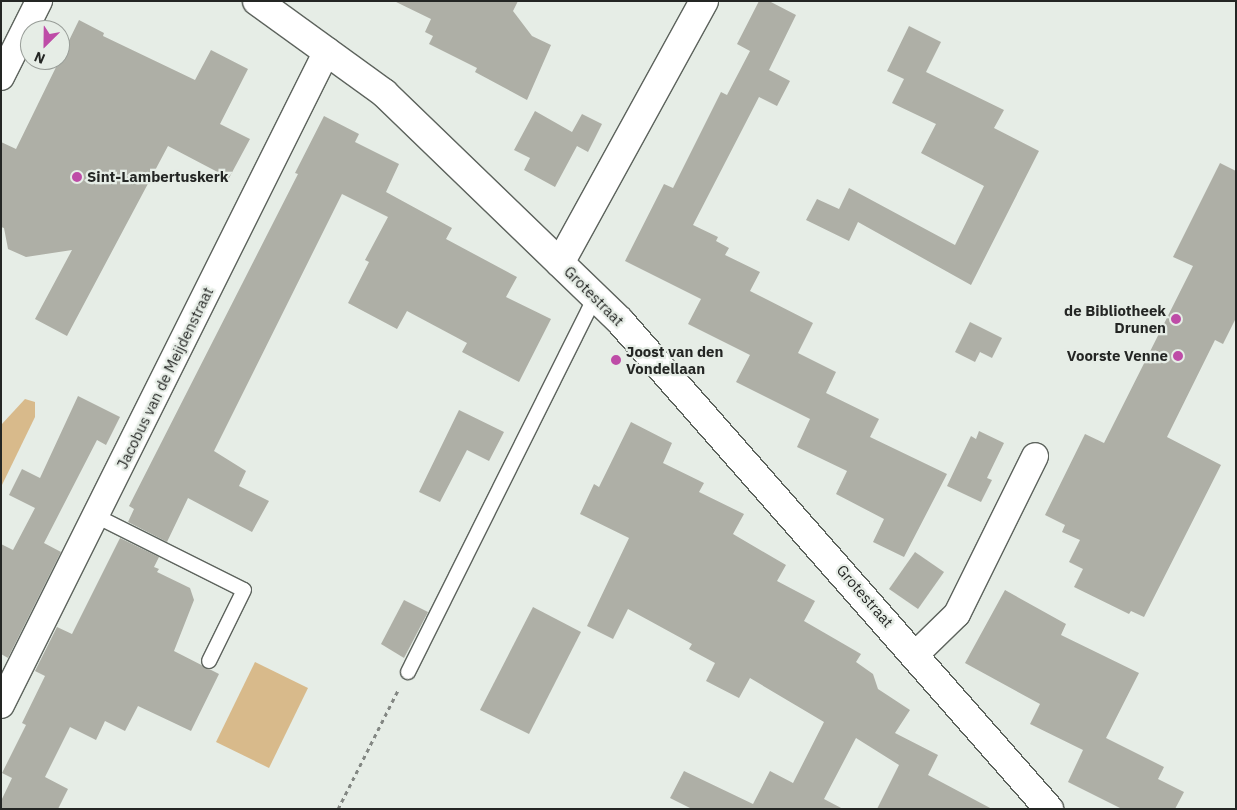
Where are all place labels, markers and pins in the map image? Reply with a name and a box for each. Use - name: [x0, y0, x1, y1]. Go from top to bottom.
- place label: Sint-Lambertuskerk: [87, 168, 228, 186]
- marker: Sint-Lambertuskerk: [71, 171, 83, 183]
- place label: de Bibliotheek Drunen: [1064, 301, 1166, 336]
- marker: de Bibliotheek Drunen: [1170, 313, 1182, 325]
- place label: Joost van den Vondellaan: [626, 342, 723, 377]
- place label: Voorste Venne: [1067, 347, 1168, 365]
- marker: Voorste Venne: [1172, 350, 1184, 362]
- marker: Joost van den Vondellaan: [610, 354, 622, 366]

